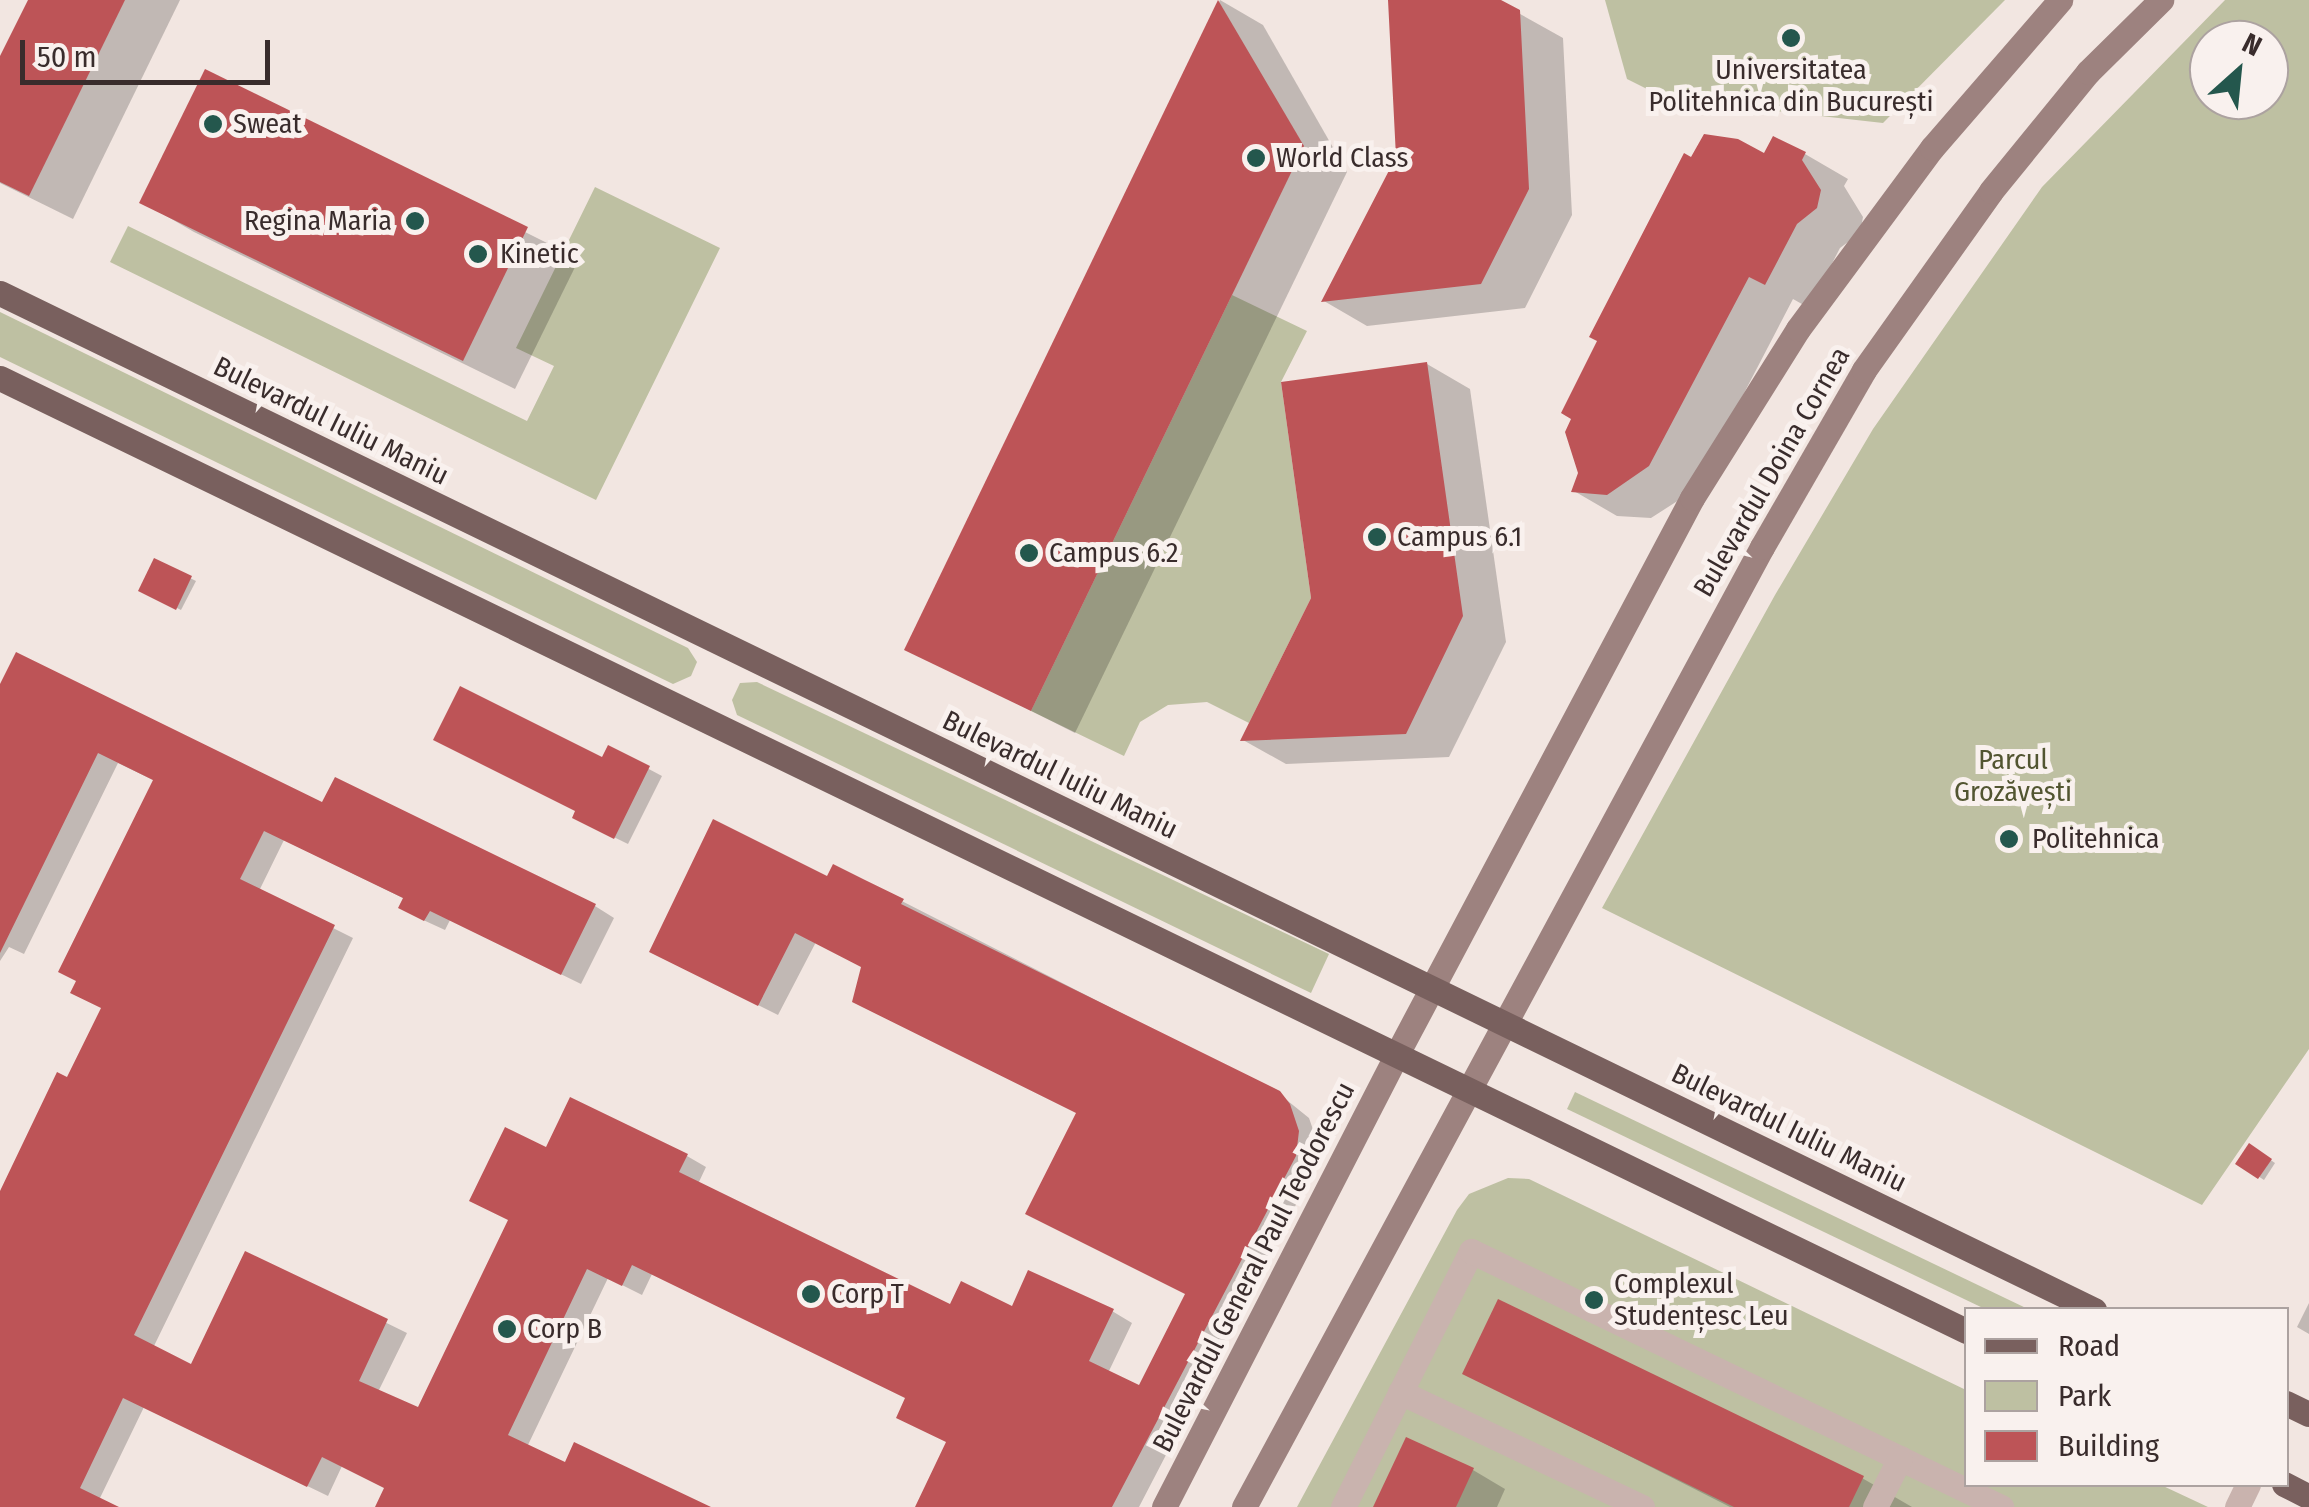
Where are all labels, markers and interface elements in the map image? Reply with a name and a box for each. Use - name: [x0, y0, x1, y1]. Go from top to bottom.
- scale bar: [25, 20, 275, 82]
- north arrow: [2189, 20, 2289, 120]
- text: N: [2237, 26, 2267, 63]
- marker: Universitatea Politehnica din București: [1780, 27, 1802, 49]
- text: 50 m: [37, 39, 97, 75]
- place label: Universitatea Politehnica din București: [1649, 53, 1933, 119]
- place label: Sweat: [233, 107, 302, 141]
- marker: Sweat: [202, 113, 224, 135]
- place label: World Class: [1276, 141, 1408, 175]
- marker: World Class: [1245, 147, 1267, 169]
- place label: Regina Maria: [244, 204, 392, 238]
- marker: Regina Maria: [402, 208, 428, 234]
- place label: Kinetic: [500, 237, 579, 271]
- marker: Kinetic: [465, 241, 491, 267]
- street label: Bulevardul Doina Cornea: [1687, 341, 1857, 603]
- street label: Bulevardul Iuliu Maniu: [208, 350, 454, 492]
- place label: Campus 6.1: [1397, 520, 1522, 554]
- marker: Campus 6.1: [1366, 526, 1388, 548]
- place label: Campus 6.2: [1049, 536, 1178, 570]
- marker: Campus 6.2: [1018, 542, 1040, 564]
- street label: Bulevardul Iuliu Maniu: [937, 704, 1183, 846]
- park label: Parcul Grozăvești: [1954, 743, 2072, 809]
- place label: Politehnica: [2032, 822, 2160, 856]
- marker: Politehnica: [1996, 826, 2022, 852]
- street label: Bulevardul Iuliu Maniu: [1666, 1057, 1912, 1199]
- street label: Bulevardul General Paul Teodorescu: [1146, 1076, 1362, 1458]
- place label: Complexul Studențesc Leu: [1614, 1267, 1789, 1333]
- place label: Corp T: [831, 1277, 904, 1311]
- marker: Corp T: [800, 1283, 822, 1305]
- marker: Complexul Studențesc Leu: [1583, 1289, 1605, 1311]
- legend: [1964, 1307, 2289, 1487]
- place label: Corp B: [527, 1312, 602, 1346]
- marker: Corp B: [496, 1318, 518, 1340]
- text: Road: [2058, 1328, 2120, 1364]
- text: Park: [2058, 1378, 2111, 1414]
- text: Building: [2058, 1428, 2159, 1464]

